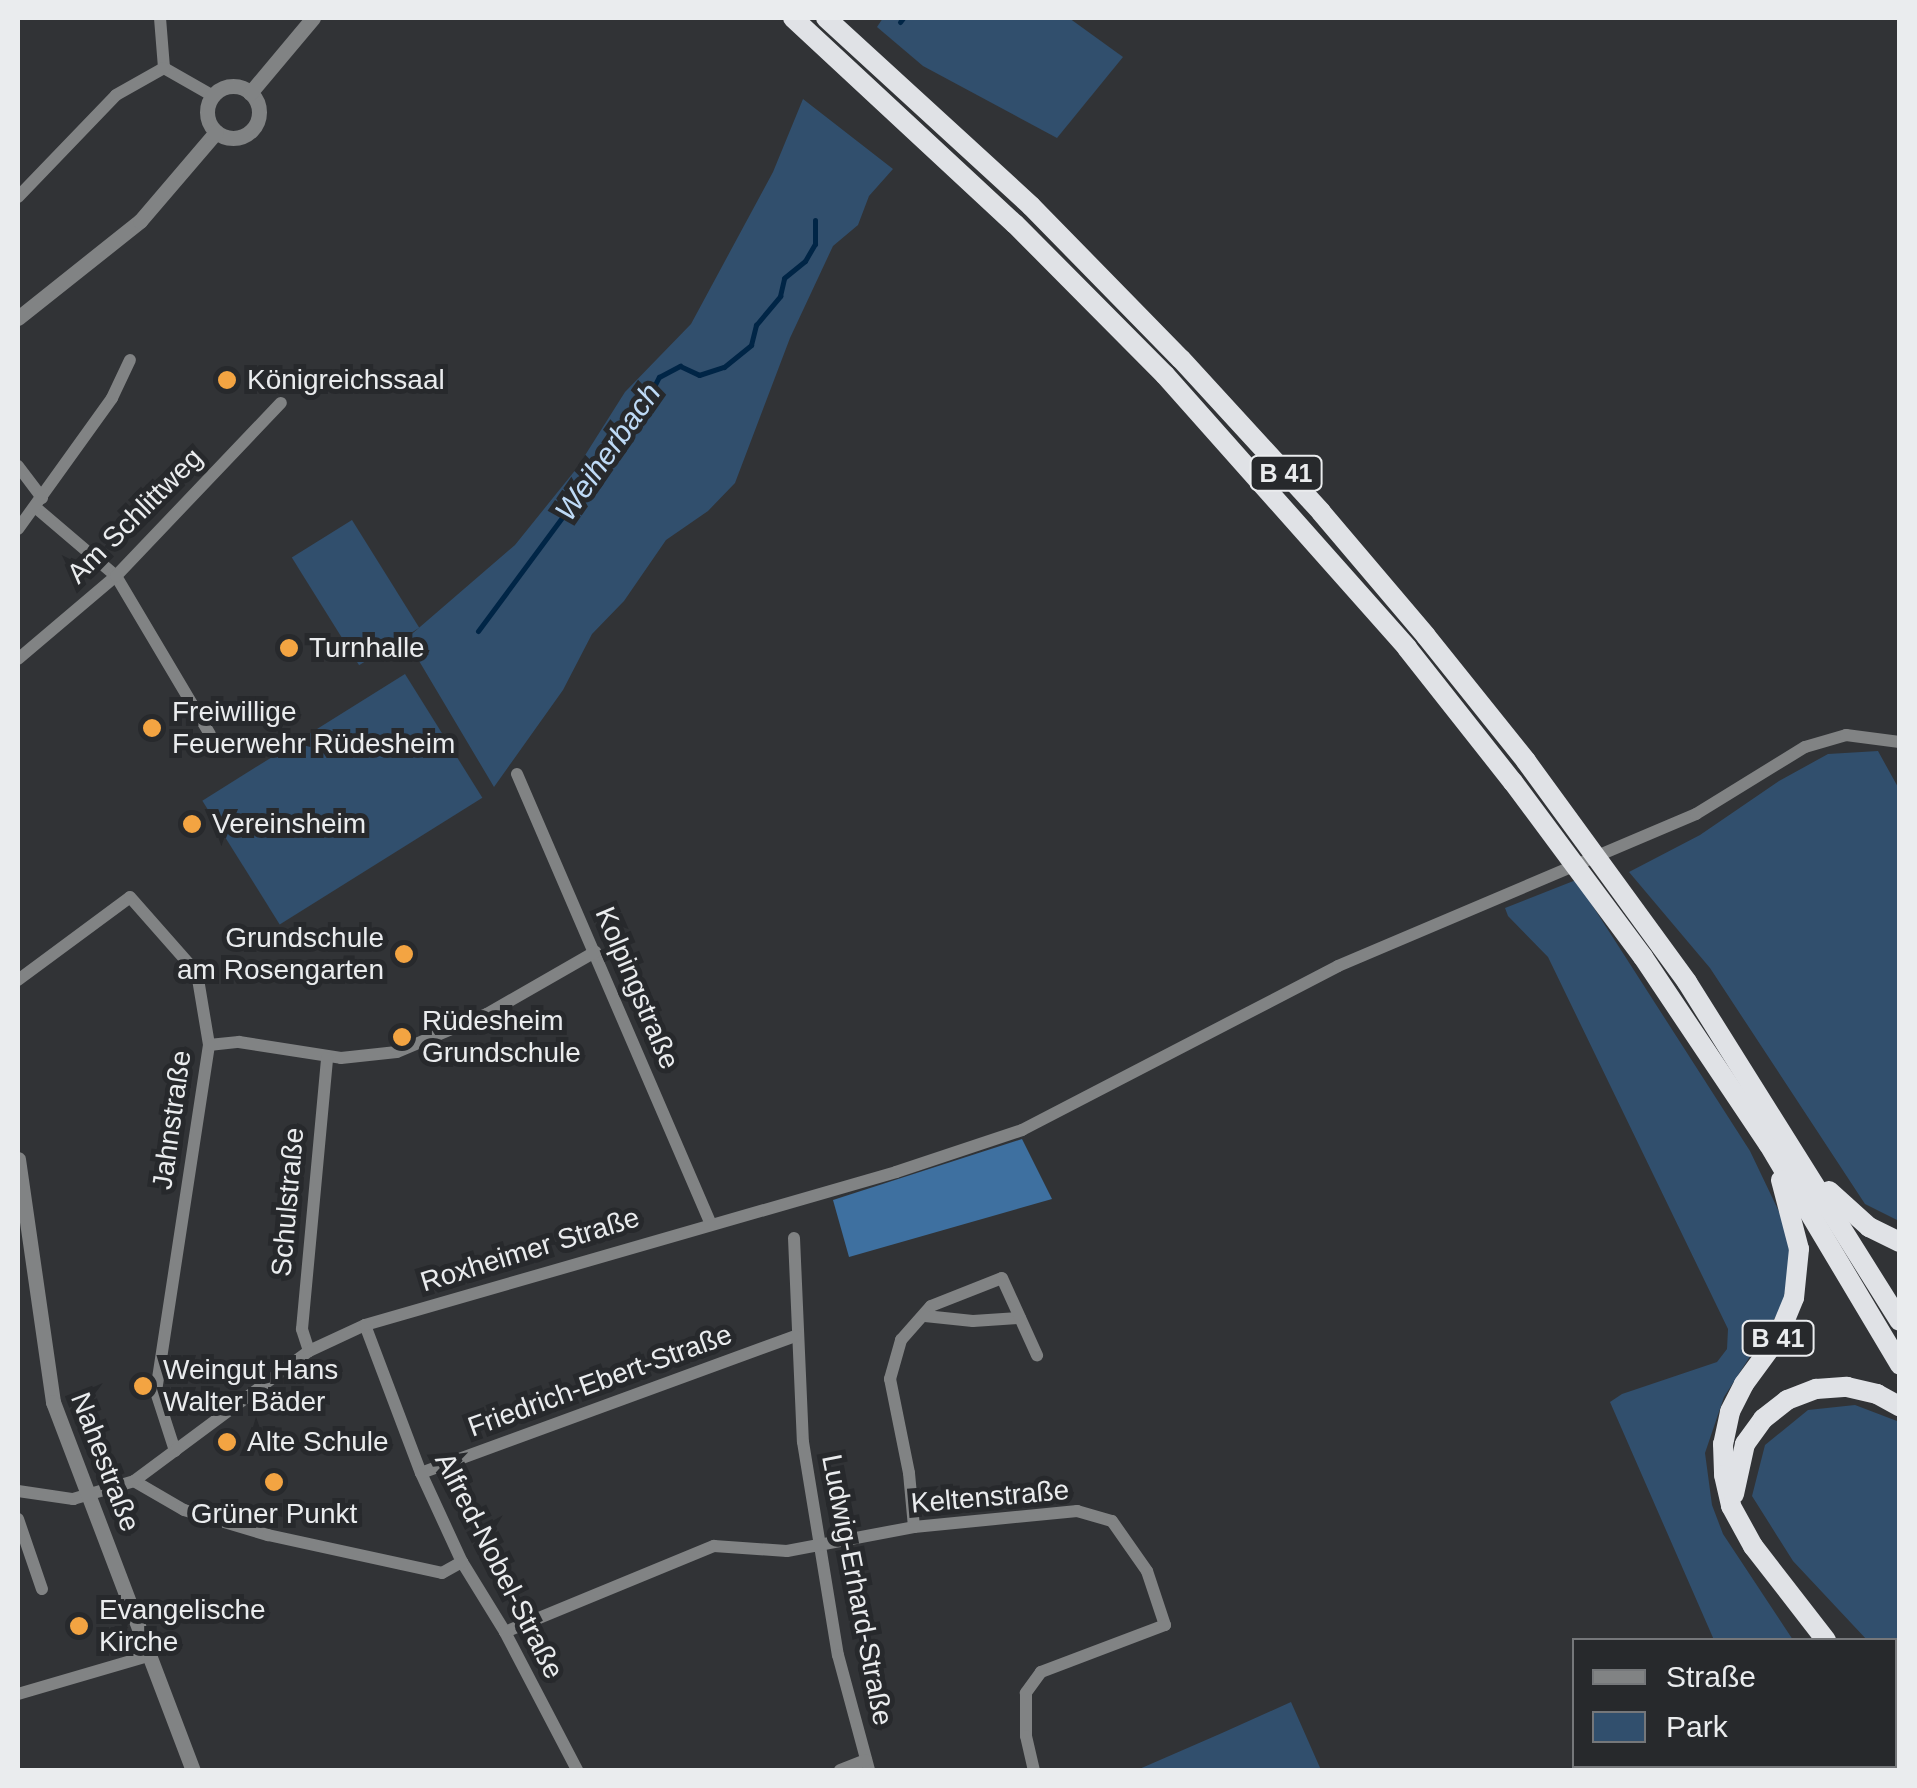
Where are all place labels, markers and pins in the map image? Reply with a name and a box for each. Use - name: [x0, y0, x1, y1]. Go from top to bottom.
- place label: Königreichssaal: [247, 363, 445, 397]
- marker: Königreichssaal: [216, 369, 238, 391]
- place label: Turnhalle: [309, 631, 425, 665]
- marker: Turnhalle: [278, 637, 300, 659]
- place label: Freiwillige Feuerwehr Rüdesheim: [172, 695, 455, 761]
- marker: Freiwillige Feuerwehr Rüdesheim: [141, 717, 163, 739]
- place label: Vereinsheim: [212, 807, 366, 841]
- marker: Vereinsheim: [181, 813, 203, 835]
- place label: Grundschule am Rosengarten: [177, 921, 384, 987]
- marker: Grundschule am Rosengarten: [393, 943, 415, 965]
- place label: Rüdesheim Grundschule: [422, 1004, 581, 1070]
- marker: Rüdesheim Grundschule: [391, 1026, 413, 1048]
- place label: Weingut Hans Walter Bäder: [163, 1353, 338, 1419]
- marker: Weingut Hans Walter Bäder: [132, 1375, 154, 1397]
- place label: Alte Schule: [247, 1425, 389, 1459]
- marker: Alte Schule: [216, 1431, 238, 1453]
- marker: Grüner Punkt: [263, 1471, 285, 1493]
- place label: Grüner Punkt: [191, 1497, 357, 1531]
- place label: Evangelische Kirche: [99, 1593, 266, 1659]
- marker: Evangelische Kirche: [68, 1615, 90, 1637]

